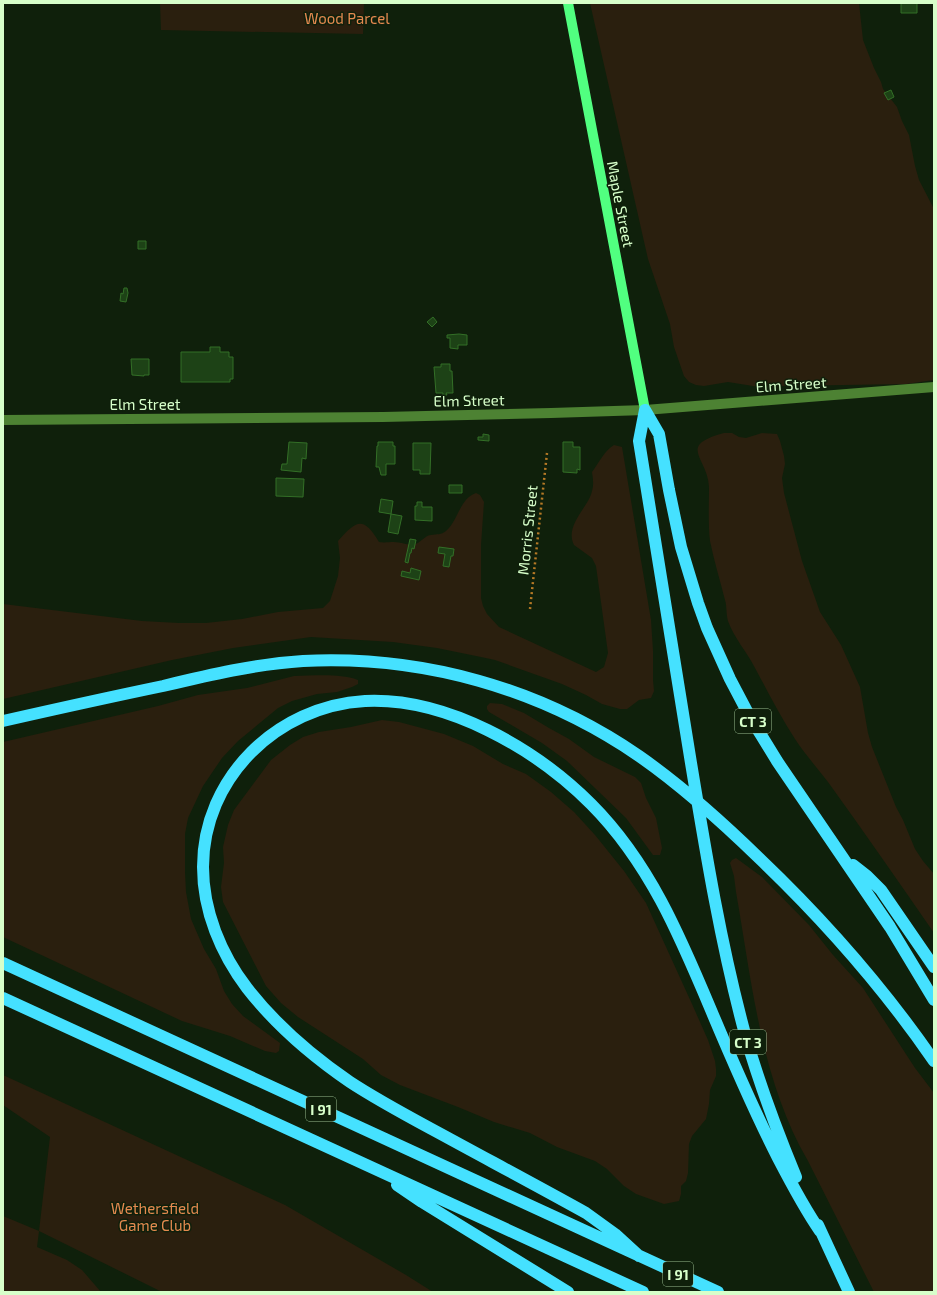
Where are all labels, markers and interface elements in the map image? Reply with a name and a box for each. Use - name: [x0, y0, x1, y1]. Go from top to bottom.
- park label: Wood Parcel: [304, 9, 390, 27]
- street label: Maple Street: [604, 159, 638, 249]
- street label: Elm Street: [755, 373, 827, 395]
- street label: Elm Street: [433, 390, 505, 410]
- street label: Elm Street: [109, 395, 181, 413]
- street label: Morris Street: [513, 484, 541, 576]
- road number: CT 3: [735, 709, 771, 733]
- road number: CT 3: [730, 1030, 766, 1054]
- road number: I 91: [306, 1097, 336, 1121]
- park label: Wethersfield Game Club: [111, 1199, 199, 1234]
- road number: I 91: [663, 1262, 693, 1286]

